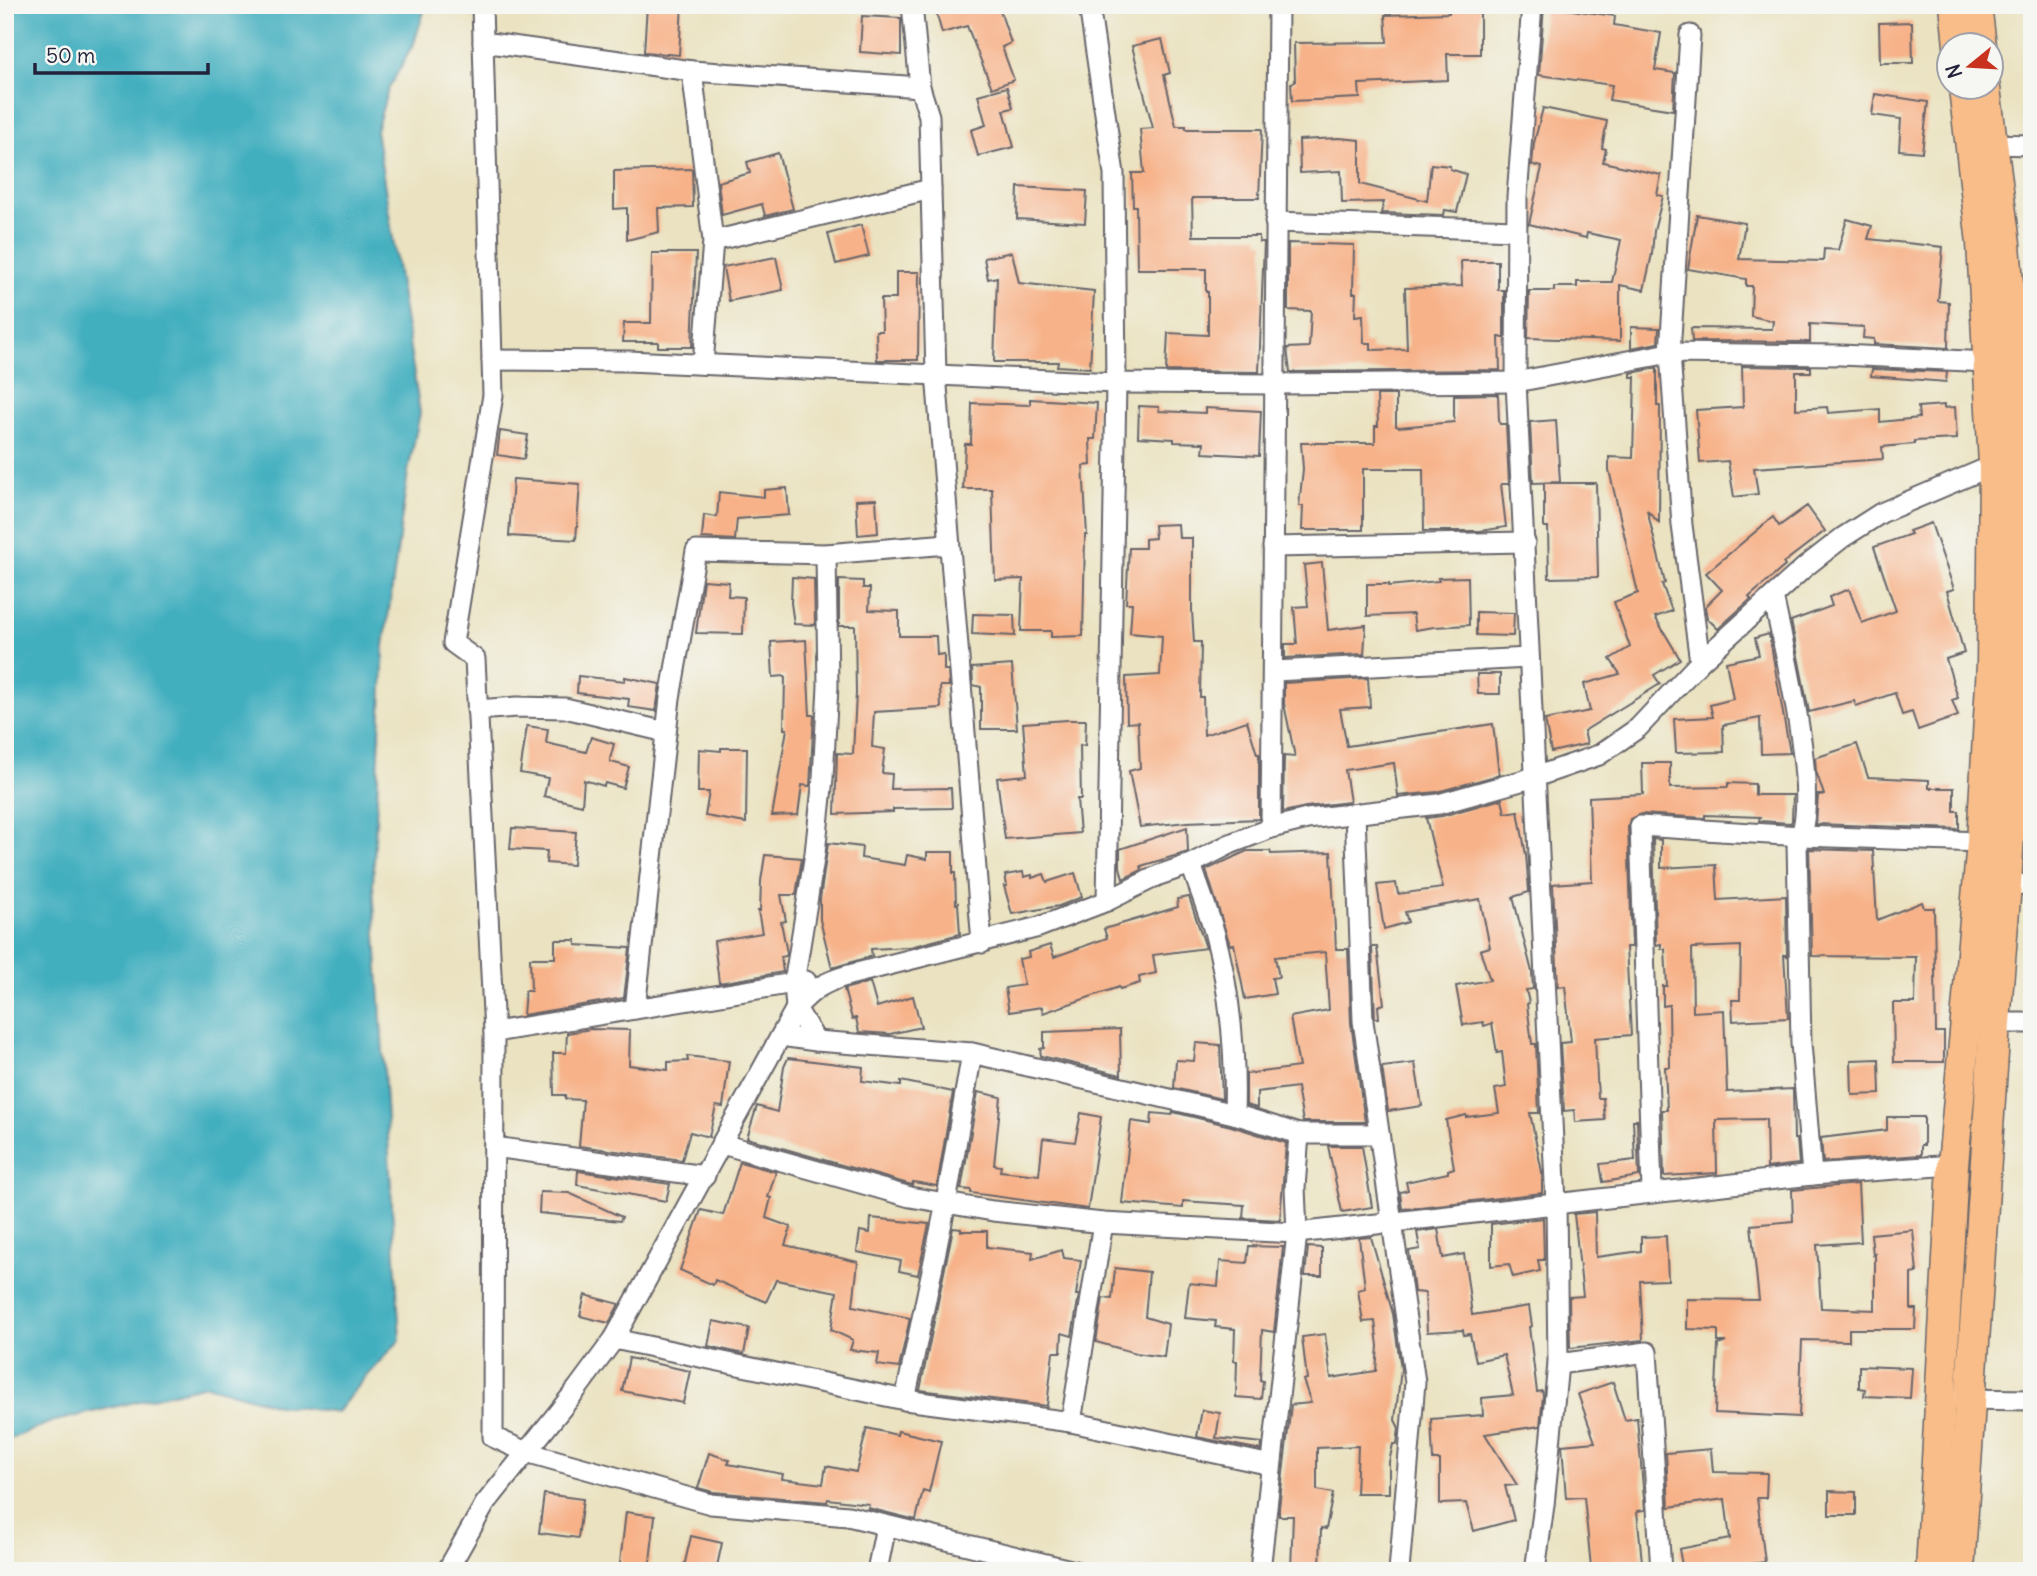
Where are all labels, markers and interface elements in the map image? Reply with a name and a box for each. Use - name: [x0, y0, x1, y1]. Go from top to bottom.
- scale bar: [35, 32, 208, 76]
- north arrow: [1936, 32, 2006, 102]
- text: 50 m: [46, 42, 95, 69]
- text: N: [1940, 61, 1967, 81]

